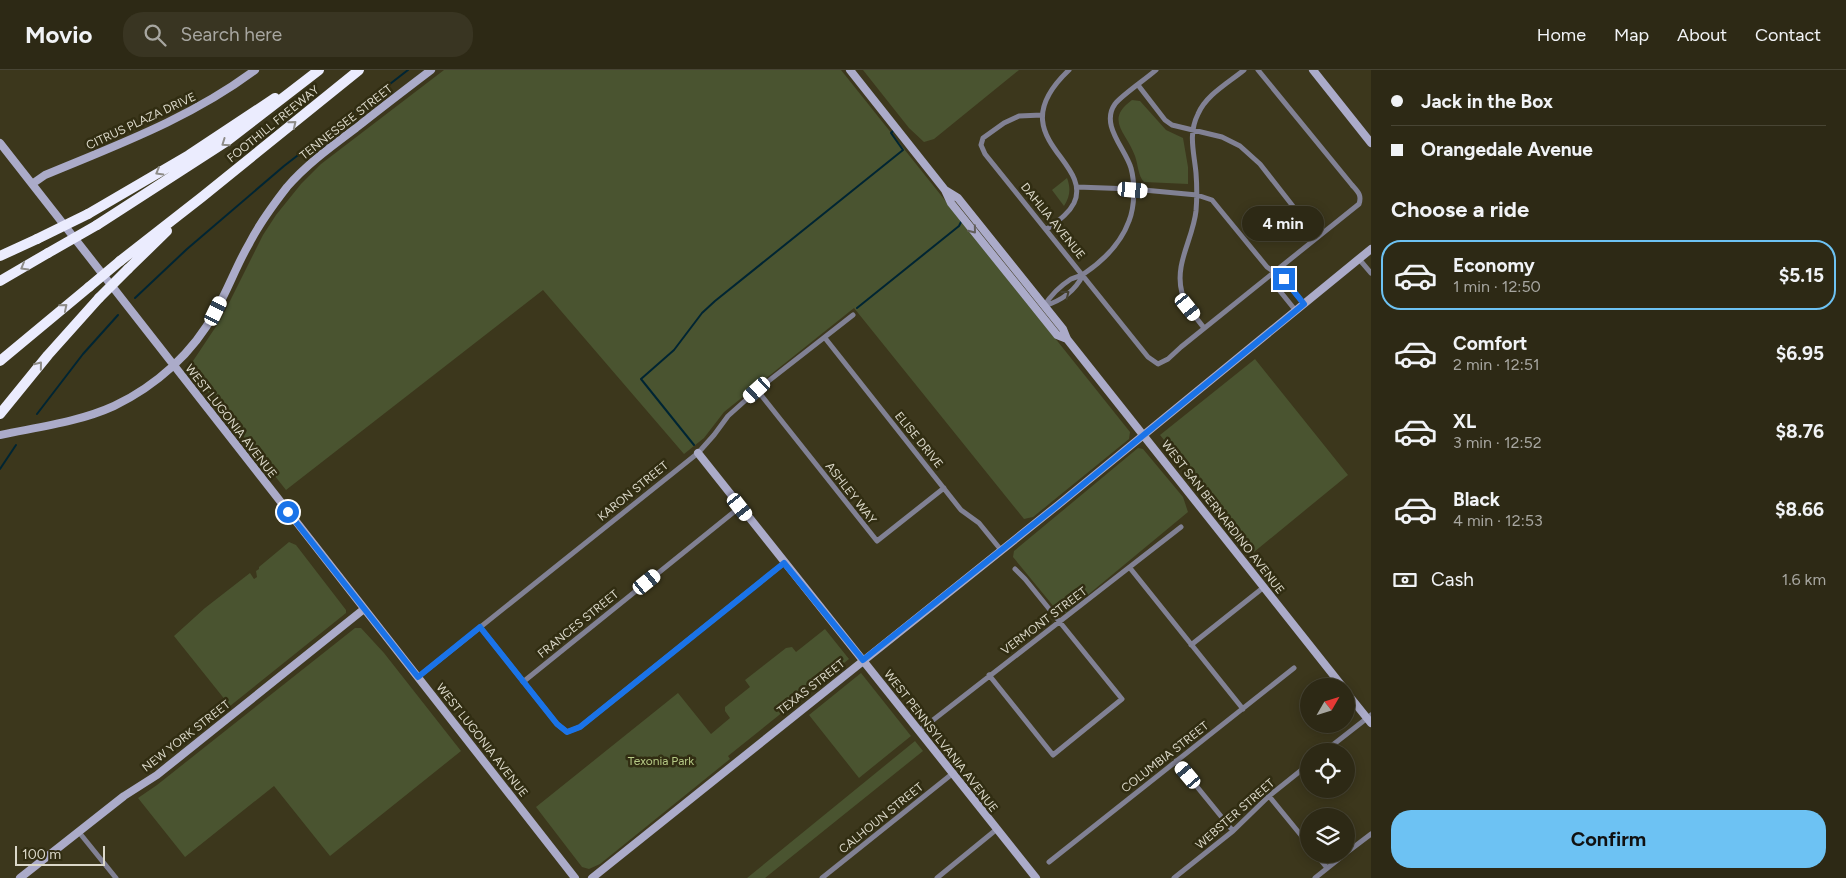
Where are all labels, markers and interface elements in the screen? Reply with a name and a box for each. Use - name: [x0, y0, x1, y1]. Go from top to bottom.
- search box: [123, 12, 473, 57]
- text: Movio: [25, 20, 93, 49]
- icon: search: [141, 21, 169, 49]
- text: Search here: [181, 23, 282, 46]
- text: Home: [1537, 24, 1586, 46]
- text: Map: [1614, 24, 1649, 46]
- text: About: [1677, 24, 1727, 46]
- text: Contact: [1755, 24, 1821, 46]
- street label: TENNESSEE STREET: [297, 81, 395, 163]
- street label: FOOTHILL FREEWAY: [224, 82, 322, 165]
- street label: CITRUS PLAZA DRIVE: [84, 89, 198, 153]
- text: Jack in the Box: [1421, 90, 1553, 113]
- one-way arrow: [287, 121, 296, 129]
- one-way arrow: [222, 137, 231, 146]
- text: Orangedale Avenue: [1421, 138, 1593, 161]
- one-way arrow: [155, 166, 164, 176]
- street label: DAHLIA AVENUE: [1018, 180, 1088, 262]
- car: [1117, 181, 1148, 199]
- text: Choose a ride: [1391, 196, 1529, 223]
- callout: 4 min: [1243, 206, 1325, 242]
- text: 4 min: [1262, 214, 1304, 233]
- one-way arrow: [967, 224, 975, 233]
- icon: car: [1393, 253, 1438, 298]
- text: Economy: [1453, 254, 1535, 277]
- one-way arrow: [21, 261, 30, 271]
- text: $5.15: [1779, 264, 1824, 287]
- route end: [1273, 268, 1295, 290]
- text: 1 min · 12:50: [1453, 277, 1541, 296]
- car: [1172, 291, 1203, 323]
- one-way arrow: [1060, 292, 1069, 300]
- car: [202, 294, 229, 328]
- one-way arrow: [59, 304, 68, 313]
- icon: car: [1393, 331, 1438, 376]
- text: Comfort: [1453, 332, 1528, 355]
- text: $6.95: [1776, 342, 1824, 365]
- text: 2 min · 12:51: [1453, 355, 1540, 374]
- street label: WEST LUGONIA AVENUE: [182, 361, 280, 481]
- one-way arrow: [34, 362, 42, 371]
- car: [740, 374, 773, 406]
- street label: ELISE DRIVE: [892, 409, 946, 471]
- icon: car: [1393, 409, 1438, 454]
- text: XL: [1453, 410, 1476, 433]
- text: $8.76: [1776, 420, 1824, 443]
- text: 3 min · 12:52: [1453, 433, 1542, 452]
- street label: WEST SAN BERNARDINO AVENUE: [1159, 437, 1287, 597]
- street label: KARON STREET: [595, 458, 671, 524]
- street label: ASHLEY WAY: [823, 459, 880, 527]
- icon: car: [1393, 487, 1438, 532]
- text: Black: [1453, 488, 1500, 511]
- car: [724, 491, 755, 523]
- text: $8.66: [1775, 498, 1824, 521]
- route start: [277, 501, 299, 523]
- text: 4 min · 12:53: [1453, 511, 1543, 530]
- icon: cash: [1391, 566, 1419, 594]
- car: [630, 567, 663, 597]
- text: Cash: [1431, 568, 1474, 591]
- text: 1.6 km: [1782, 570, 1826, 589]
- street label: VERMONT STREET: [998, 584, 1090, 658]
- street label: FRANCES STREET: [535, 587, 622, 661]
- street label: TEXAS STREET: [774, 656, 848, 718]
- street label: WEST PENNSYLVANIA AVENUE: [881, 667, 1001, 815]
- north arrow: [1300, 678, 1355, 732]
- map controls: [1300, 678, 1355, 863]
- street label: WEST LUGONIA AVENUE: [433, 680, 531, 800]
- street label: NEW YORK STREET: [139, 697, 233, 775]
- street label: COLUMBIA STREET: [1119, 718, 1212, 795]
- button: locate: [1300, 743, 1355, 798]
- park label: Texonia Park: [628, 754, 694, 768]
- car: [1172, 759, 1203, 791]
- street label: WEBSTER STREET: [1193, 776, 1278, 852]
- street label: CALHOUN STREET: [836, 779, 926, 856]
- button: layers: [1300, 808, 1355, 863]
- button: Confirm: [1391, 810, 1826, 868]
- scale bar: [15, 843, 105, 866]
- text: 100 m: [22, 846, 61, 863]

